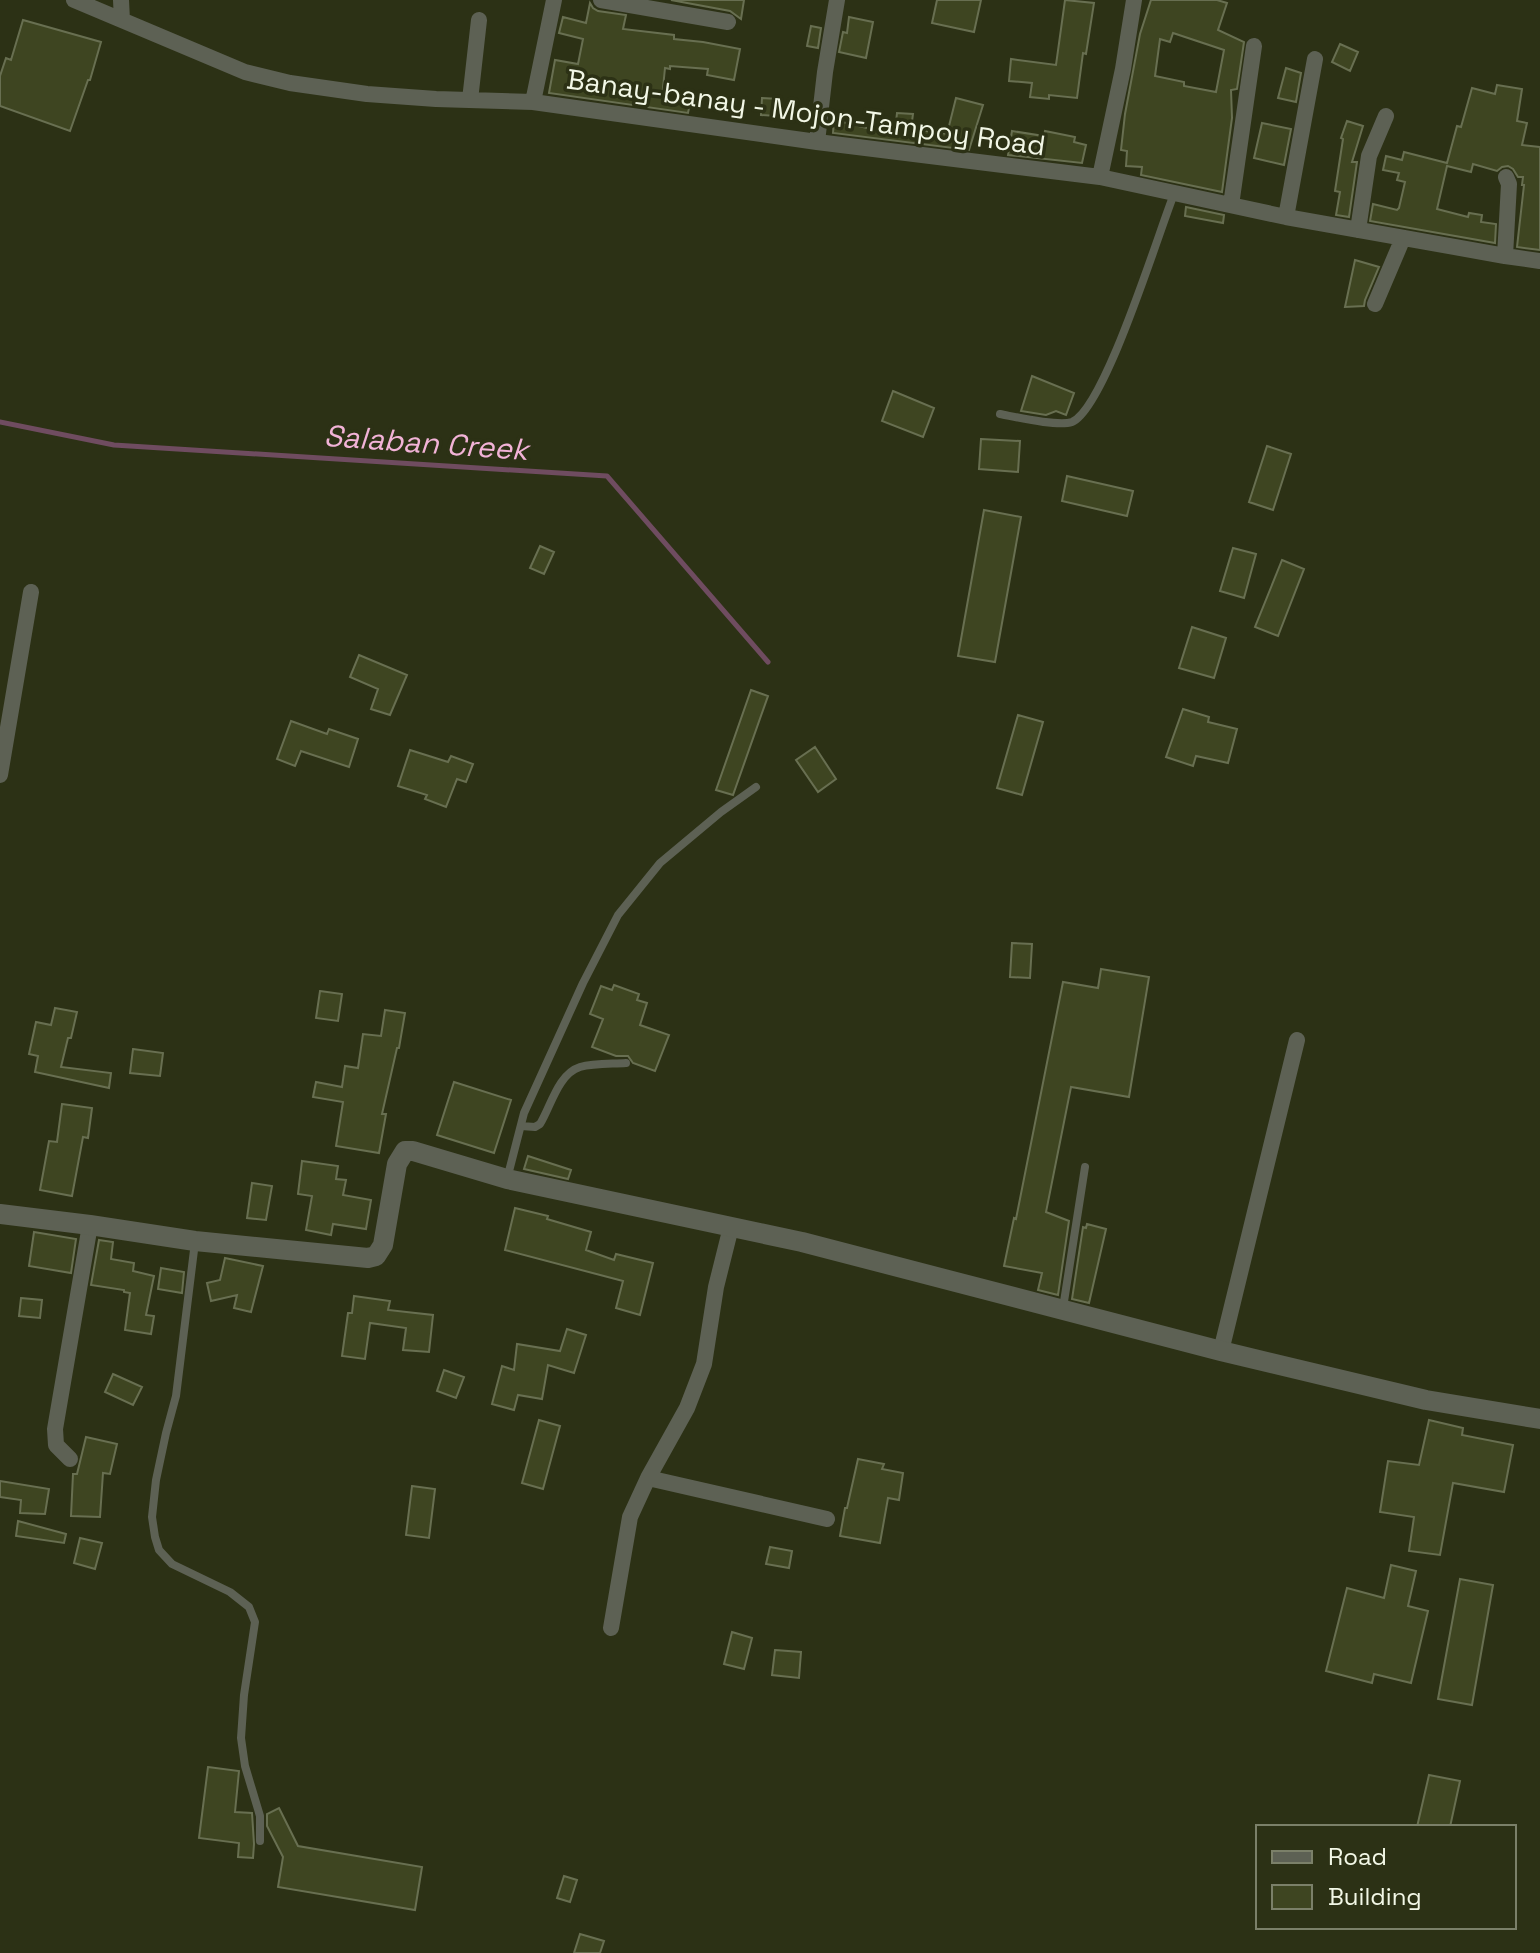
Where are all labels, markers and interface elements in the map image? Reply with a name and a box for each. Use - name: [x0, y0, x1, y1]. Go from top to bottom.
- street label: Banay-banay - Mojon-Tampoy Road: [564, 61, 1048, 163]
- water label: Salaban Creek: [323, 416, 532, 469]
- legend: [1256, 1825, 1516, 1929]
- text: Road: [1328, 1841, 1387, 1872]
- text: Building: [1328, 1881, 1422, 1912]

